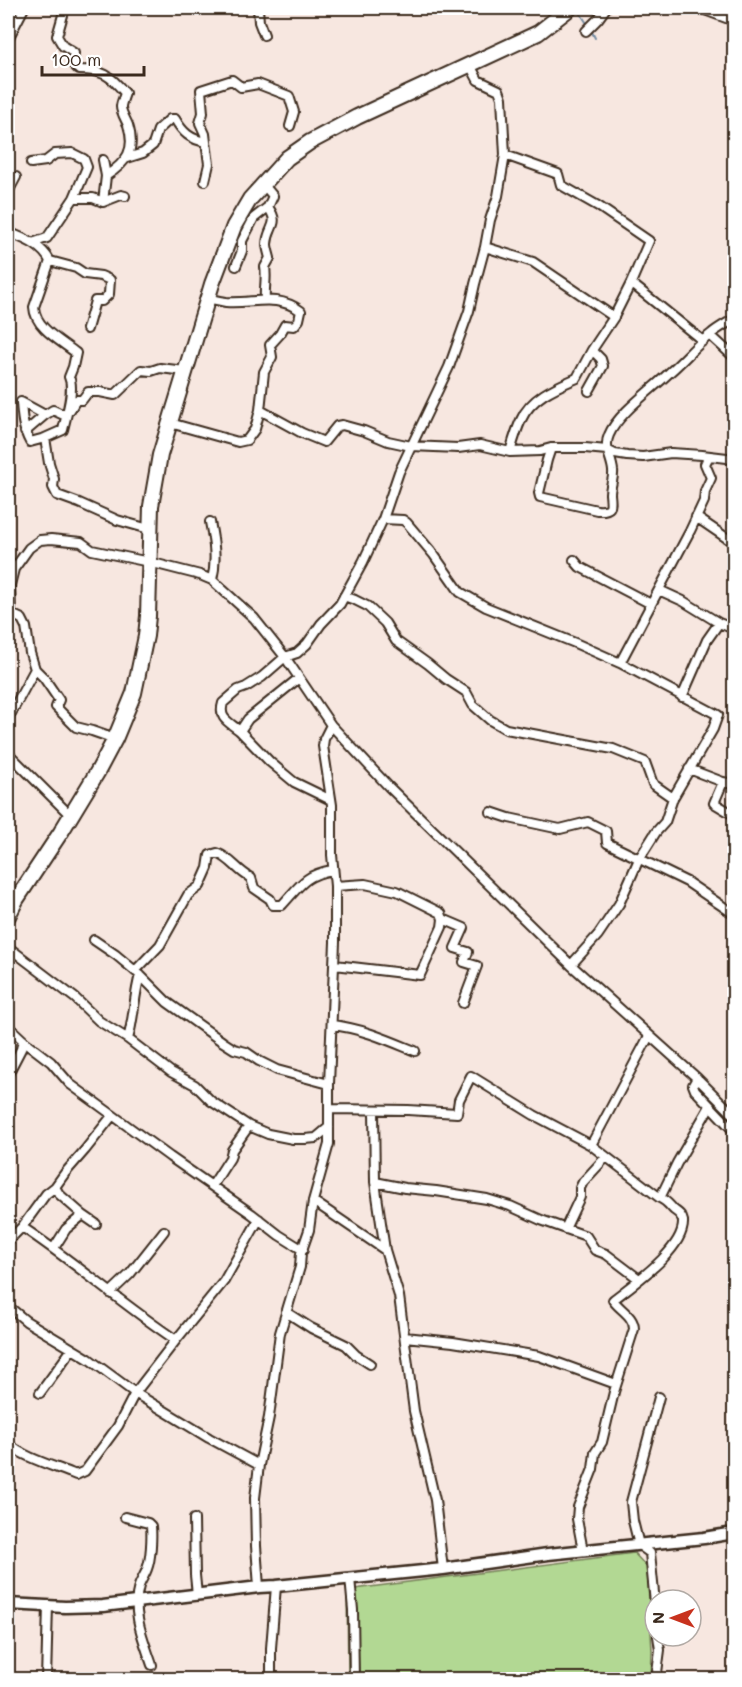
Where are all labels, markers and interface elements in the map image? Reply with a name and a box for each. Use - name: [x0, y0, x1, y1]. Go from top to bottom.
- scale bar: [42, 39, 144, 77]
- text: 100 m: [51, 47, 101, 71]
- north arrow: [643, 1588, 703, 1648]
- text: N: [647, 1612, 668, 1624]

